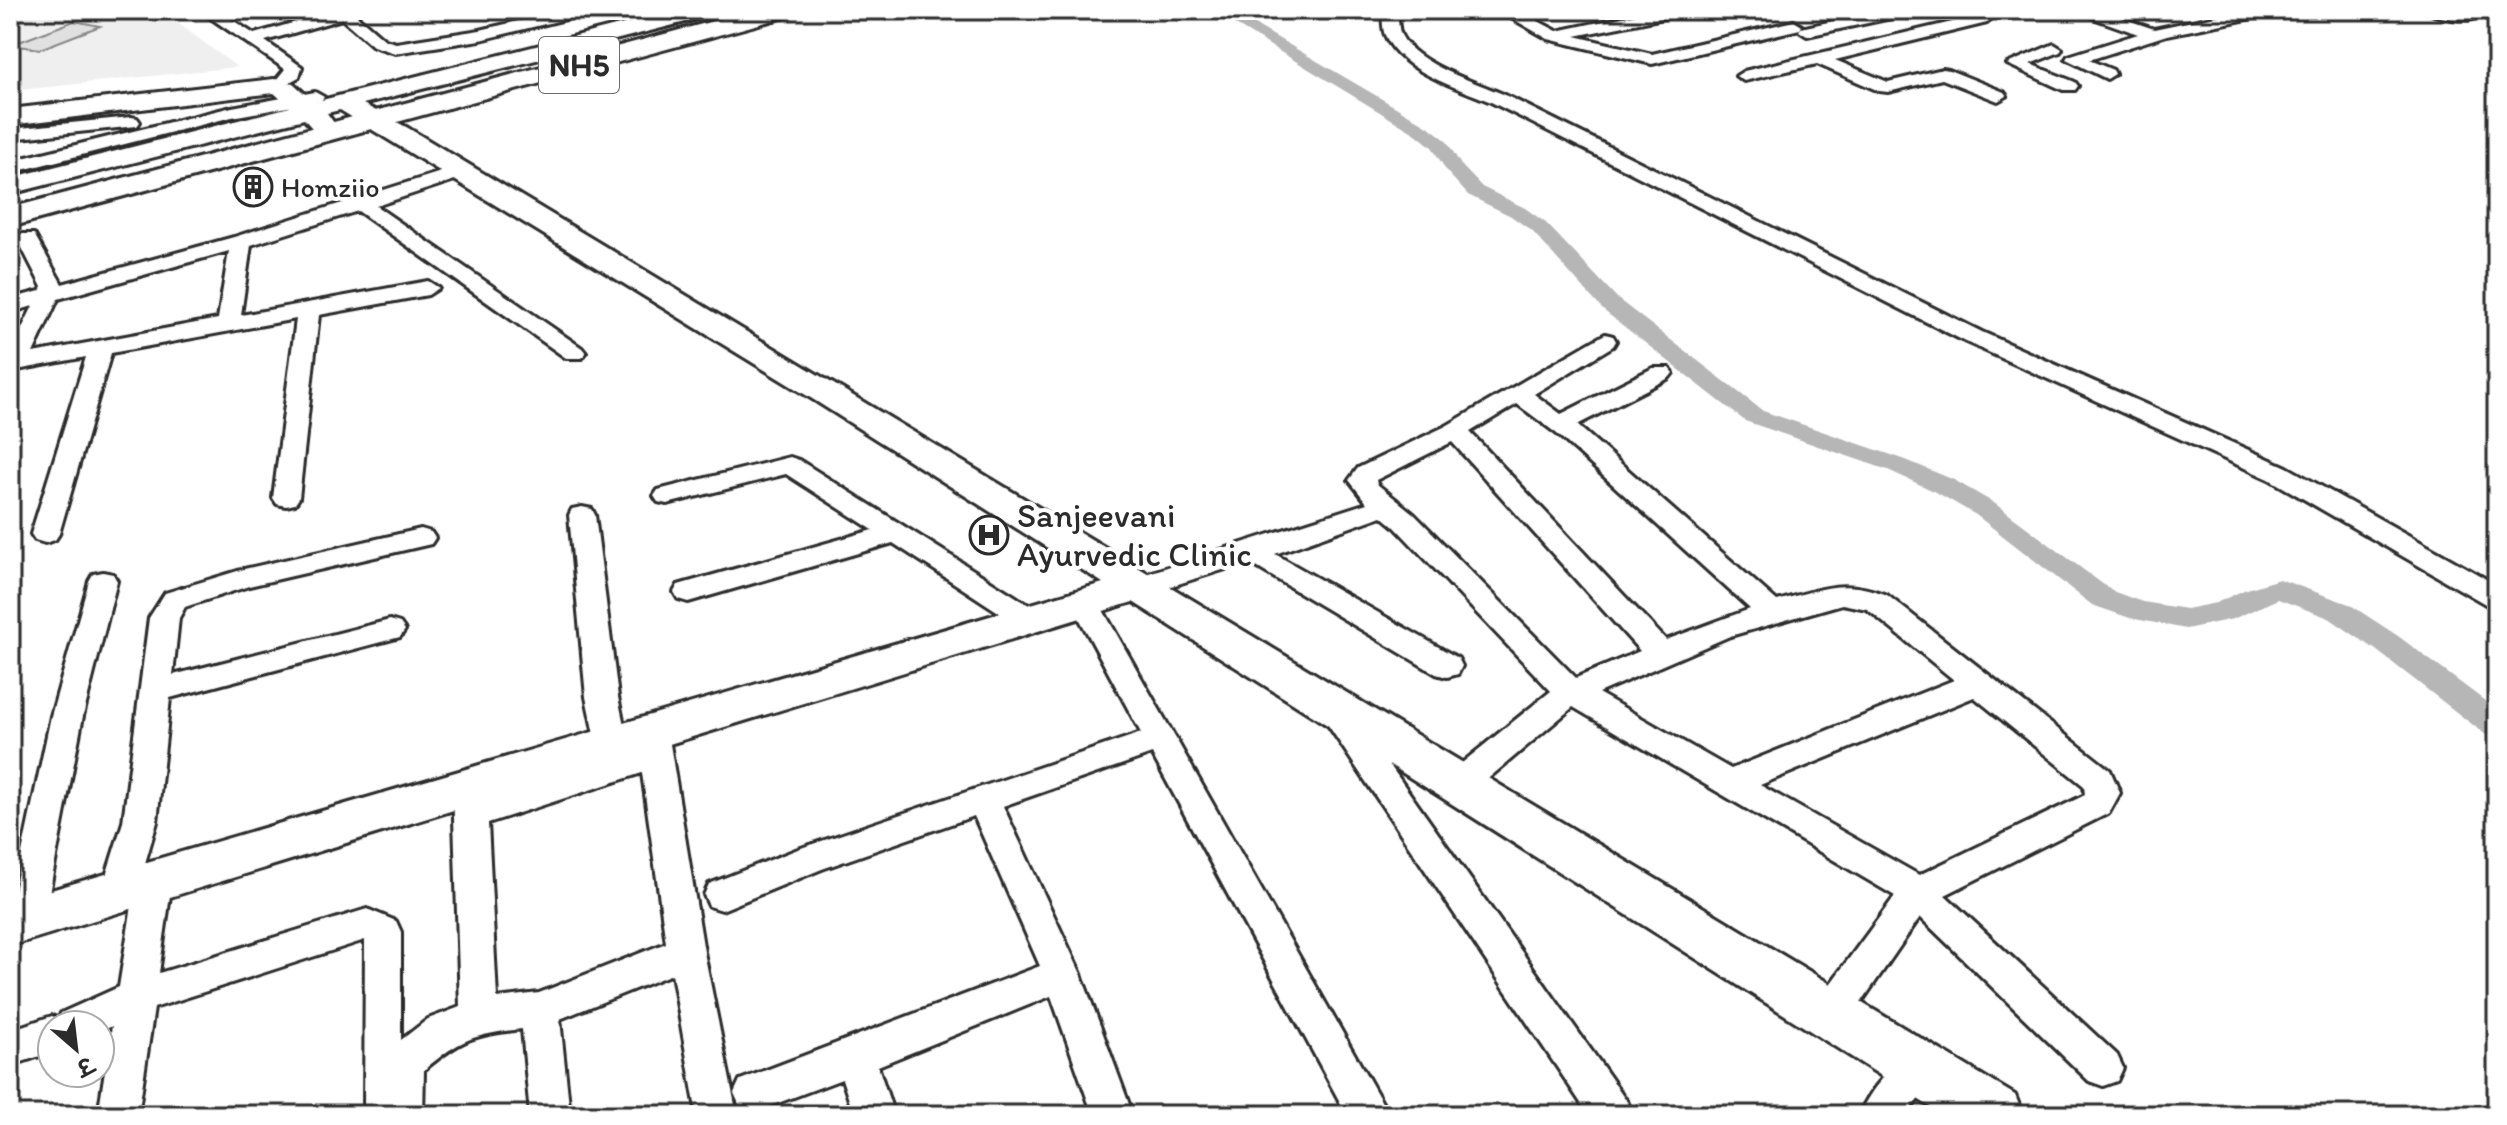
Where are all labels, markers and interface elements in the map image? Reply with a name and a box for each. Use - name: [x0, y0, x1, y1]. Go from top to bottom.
- road number: NH5: [539, 37, 619, 93]
- building icon: Homziio: [232, 166, 274, 208]
- place label: Homziio: [281, 170, 380, 204]
- place label: Sanjeevani Ayurvedic Clinic: [1017, 495, 1252, 575]
- hospital icon: Sanjeevani Ayurvedic Clinic: [968, 514, 1010, 556]
- north arrow: [36, 1009, 116, 1089]
- text: उ: [70, 1050, 100, 1083]

